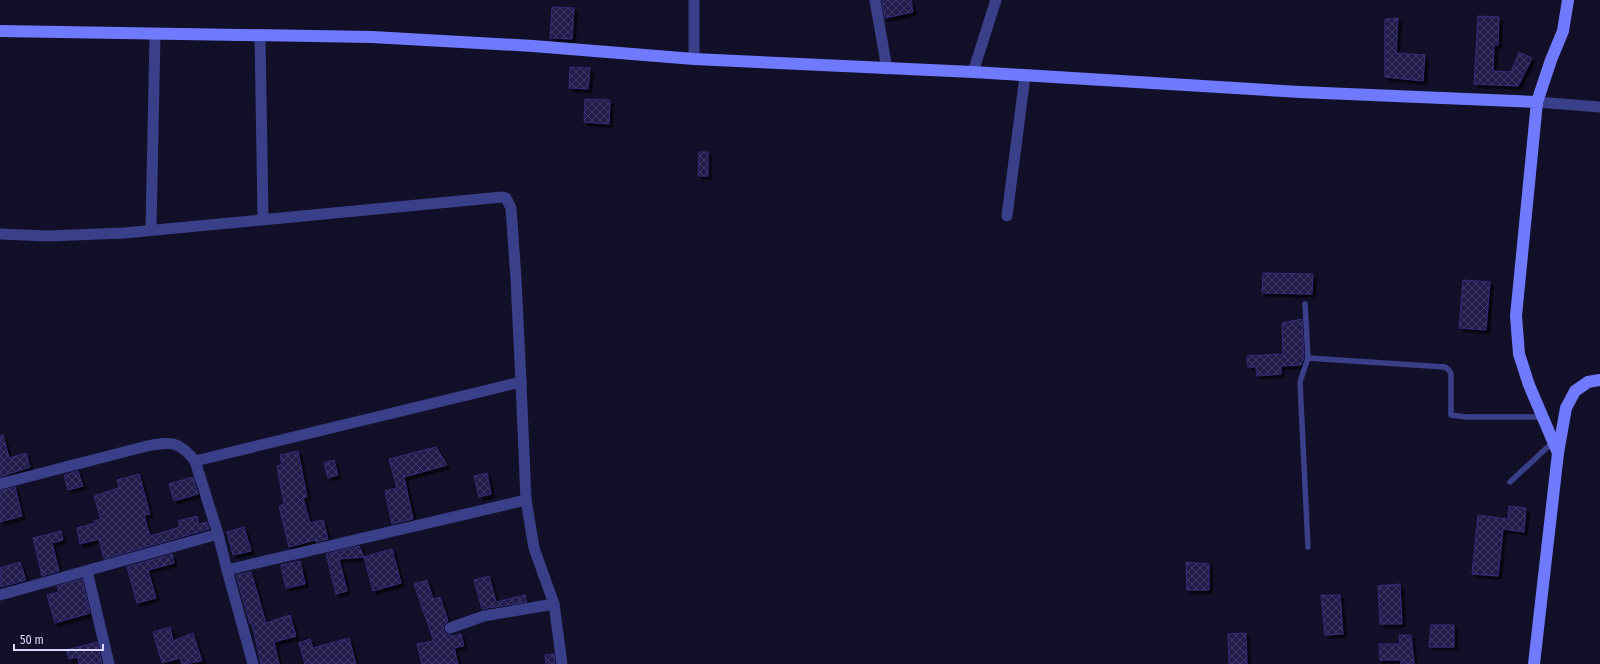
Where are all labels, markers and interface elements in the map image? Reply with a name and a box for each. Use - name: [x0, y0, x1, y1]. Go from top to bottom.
- scale bar: [14, 626, 103, 652]
- text: 50 m: [20, 633, 44, 647]

